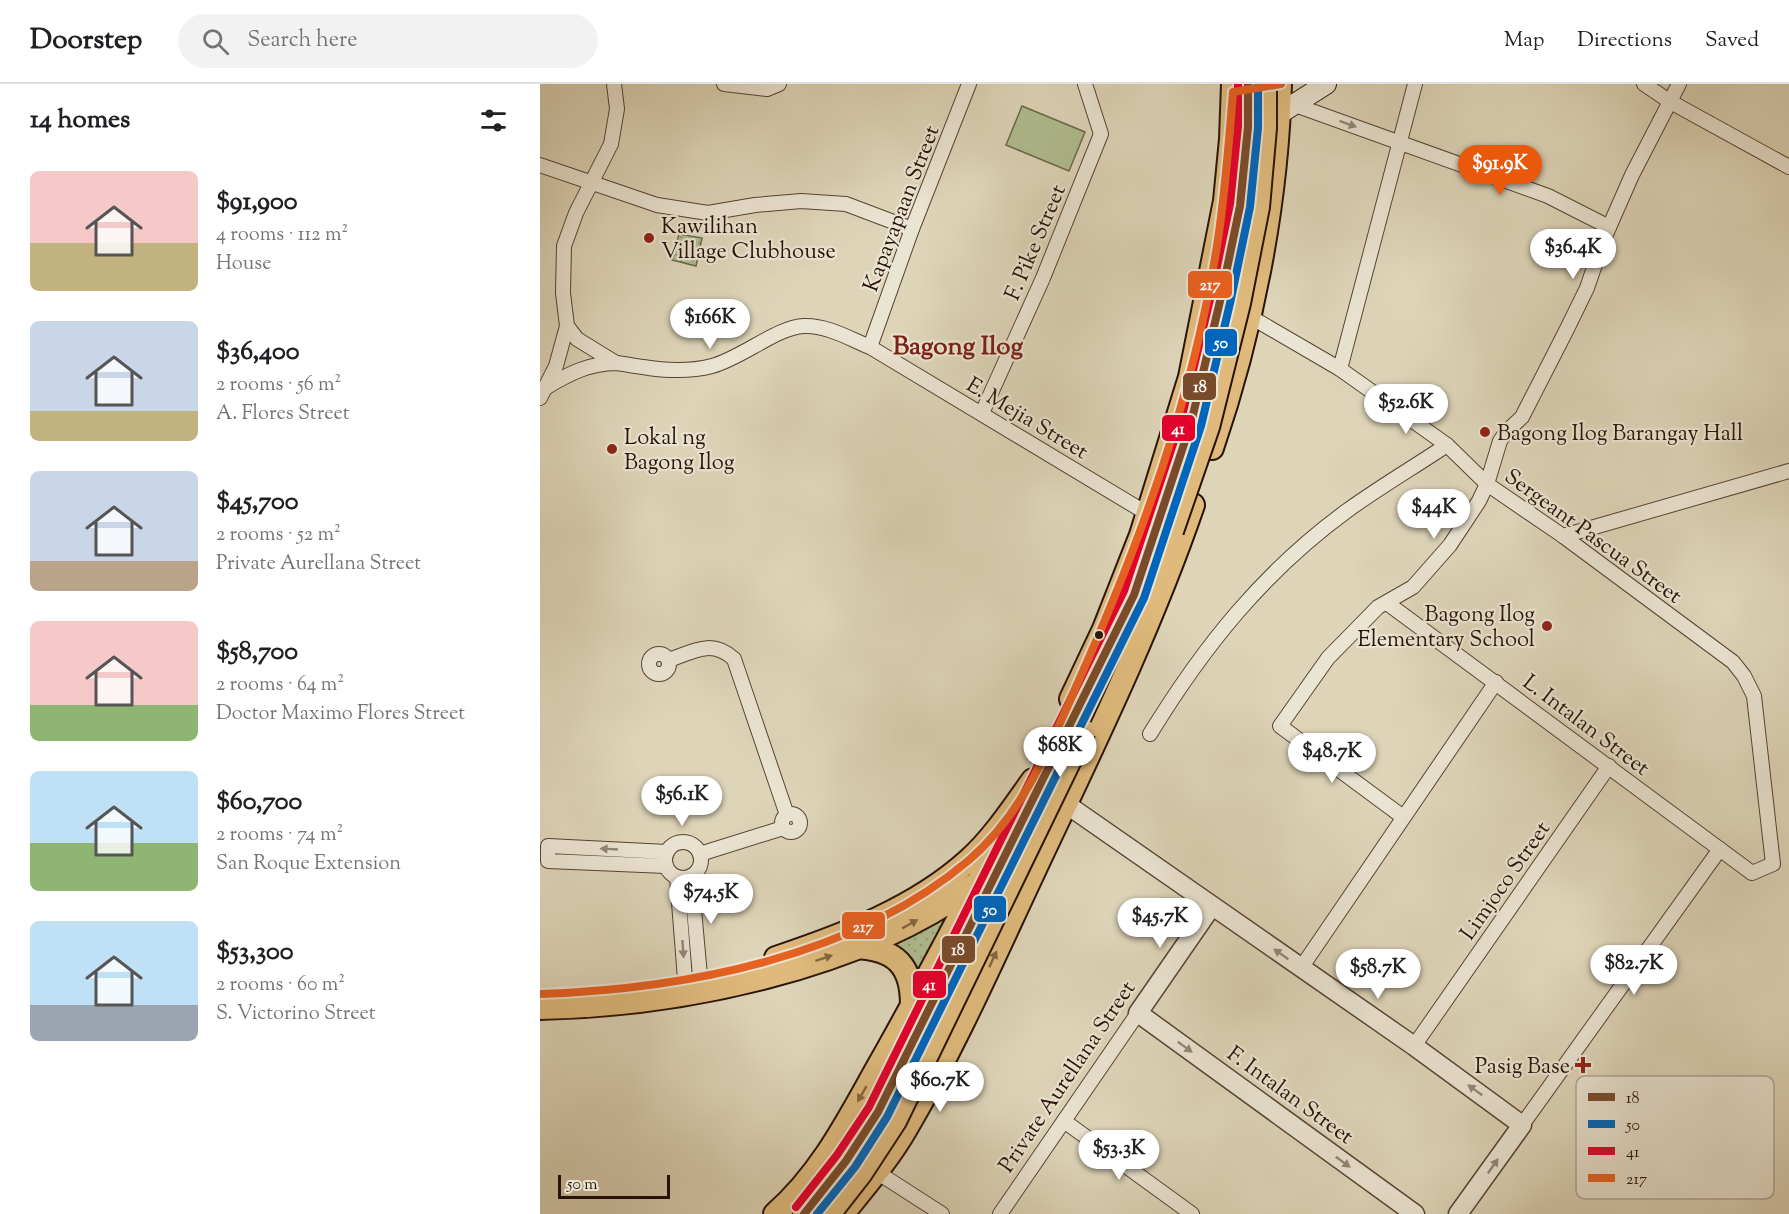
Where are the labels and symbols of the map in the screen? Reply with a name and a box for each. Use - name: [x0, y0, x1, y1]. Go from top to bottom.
- one-way arrow: [1339, 119, 1357, 129]
- street label: Kapayapaan Street: [856, 121, 949, 297]
- pin: $91.9K: [1451, 145, 1549, 196]
- street label: F. Pike Street: [998, 180, 1076, 306]
- place label: Kawilihan Village Clubhouse: [661, 212, 836, 269]
- pin: $36.4K: [1524, 229, 1622, 280]
- marker: Kawilihan Village Clubhouse: [642, 231, 656, 245]
- line badge: 217: [1187, 270, 1233, 299]
- text: 217: [1200, 275, 1221, 298]
- pin: $166K: [668, 299, 752, 350]
- line badge: 50: [1204, 328, 1238, 357]
- district label: Bagong Ilog: [893, 329, 1024, 366]
- text: 50: [1212, 333, 1229, 356]
- street label: E. Mejia Street: [959, 370, 1094, 469]
- line badge: 18: [1182, 372, 1217, 401]
- text: 18: [1193, 377, 1207, 400]
- pin: $52.6K: [1357, 384, 1455, 435]
- line badge: 41: [1161, 414, 1196, 442]
- text: 41: [1170, 419, 1185, 442]
- place label: Bagong Ilog Barangay Hall: [1497, 419, 1743, 451]
- place label: Lokal ng Bagong Ilog: [624, 423, 735, 480]
- marker: Bagong Ilog Barangay Hall: [1478, 425, 1492, 439]
- marker: Lokal ng Bagong Ilog: [605, 442, 619, 456]
- street label: Sergeant Pascua Street: [1497, 462, 1688, 613]
- pin: $44K: [1398, 489, 1470, 540]
- place label: Bagong Ilog Elementary School: [1358, 600, 1535, 657]
- marker: Bagong Ilog Elementary School: [1540, 619, 1554, 633]
- unlabelled marker: [1093, 629, 1105, 641]
- street label: L. Intalan Street: [1515, 668, 1656, 785]
- pin: $68K: [1024, 727, 1096, 778]
- pin: $48.7K: [1283, 733, 1381, 784]
- pin: $56.1K: [633, 776, 731, 827]
- street label: Limjoco Street: [1454, 815, 1560, 948]
- one-way arrow: [600, 844, 619, 854]
- pin: $74.5K: [662, 874, 760, 925]
- line badge: 50: [973, 895, 1007, 923]
- pin: $45.7K: [1111, 898, 1209, 949]
- text: 50: [981, 900, 998, 923]
- line badge: 217: [841, 911, 886, 940]
- text: 217: [853, 917, 874, 940]
- one-way arrow: [902, 919, 919, 929]
- line badge: 18: [941, 935, 976, 964]
- one-way arrow: [678, 940, 687, 959]
- text: 18: [951, 940, 965, 963]
- pin: $82.7K: [1585, 945, 1683, 996]
- one-way arrow: [1273, 948, 1289, 960]
- pin: $58.7K: [1329, 949, 1427, 1000]
- one-way arrow: [989, 951, 998, 968]
- one-way arrow: [815, 953, 833, 963]
- line badge: 41: [912, 970, 947, 999]
- text: 41: [921, 975, 936, 998]
- street label: Private Aurellana Street: [992, 975, 1145, 1180]
- street label: F. Intalan Street: [1219, 1039, 1360, 1154]
- one-way arrow: [1177, 1041, 1193, 1053]
- place label: Pasig Base: [1475, 1052, 1570, 1084]
- marker: Pasig Base: [1574, 1056, 1592, 1074]
- pin: $60.7K: [891, 1062, 989, 1113]
- legend: [1576, 1076, 1774, 1199]
- one-way arrow: [1467, 1085, 1482, 1097]
- one-way arrow: [857, 1086, 867, 1103]
- text: 18: [1626, 1088, 1639, 1111]
- text: 50: [1625, 1115, 1640, 1138]
- pin: $53.3K: [1070, 1130, 1168, 1181]
- text: 41: [1626, 1142, 1640, 1165]
- one-way arrow: [1335, 1155, 1351, 1167]
- one-way arrow: [1487, 1159, 1499, 1175]
- text: 217: [1626, 1169, 1647, 1192]
- scale bar: [558, 1172, 670, 1200]

